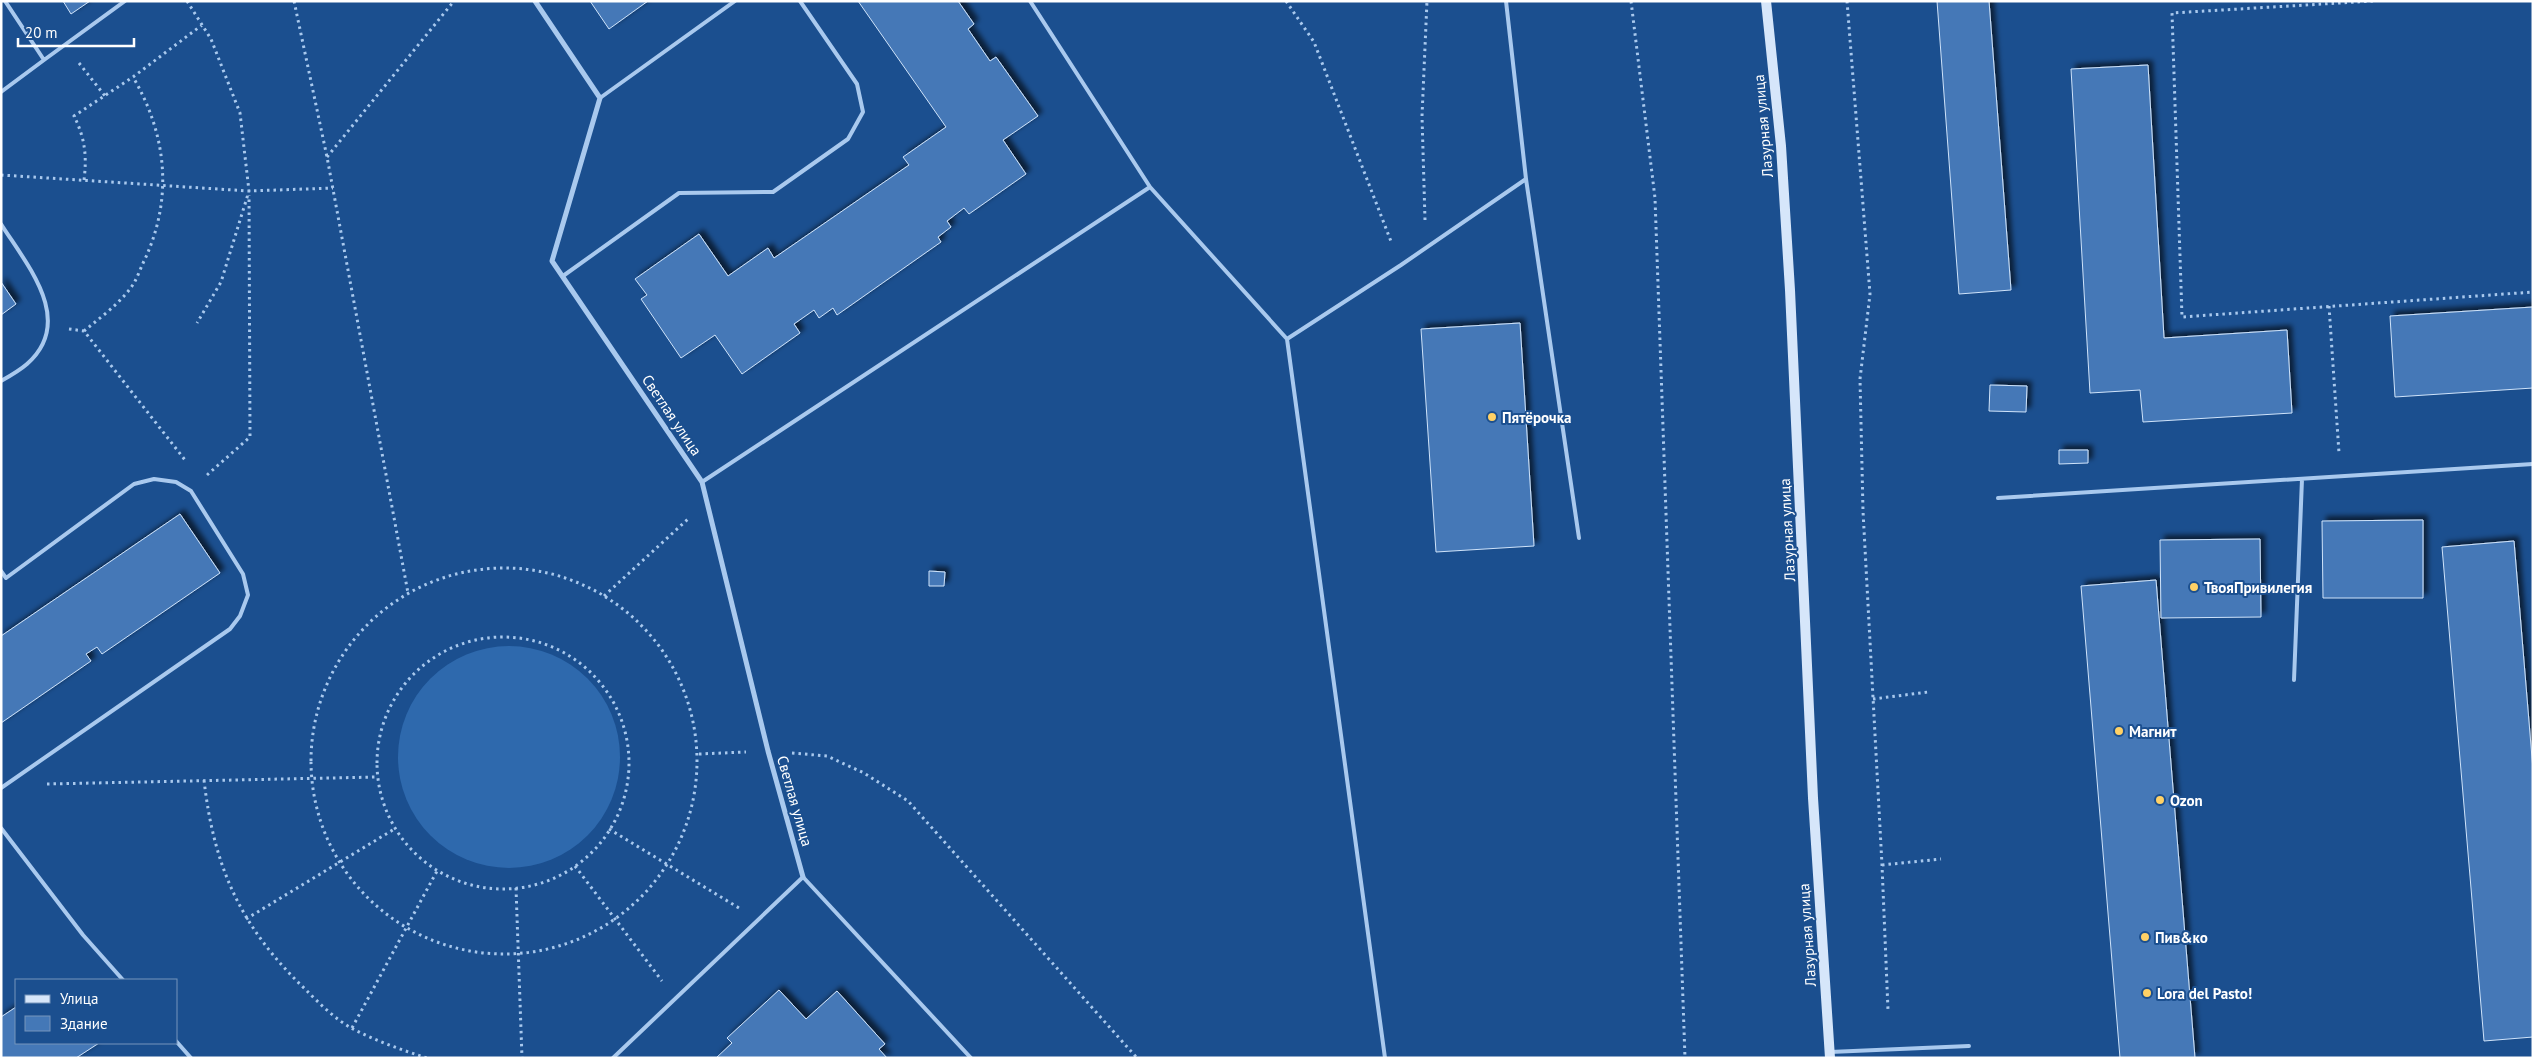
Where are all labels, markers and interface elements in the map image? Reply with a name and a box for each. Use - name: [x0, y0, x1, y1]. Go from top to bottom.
- scale bar: [18, 15, 134, 47]
- text: 20 m: [25, 23, 58, 42]
- street label: Лазурная улица: [1749, 74, 1777, 179]
- street label: Светлая улица: [638, 371, 706, 459]
- place label: Пятёрочка: [1502, 408, 1571, 427]
- marker: Пятёрочка: [1486, 411, 1498, 423]
- street label: Лазурная улица: [1775, 478, 1799, 583]
- place label: ТвояПривилегия: [2204, 578, 2312, 597]
- marker: ТвояПривилегия: [2188, 581, 2200, 593]
- place label: Магнит: [2129, 722, 2177, 741]
- marker: Магнит: [2113, 725, 2125, 737]
- street label: Светлая улица: [773, 753, 817, 849]
- place label: Ozon: [2170, 791, 2203, 810]
- marker: Ozon: [2154, 794, 2166, 806]
- street label: Лазурная улица: [1794, 883, 1820, 988]
- place label: Пив&ко: [2155, 928, 2208, 947]
- marker: Пив&ко: [2139, 931, 2151, 943]
- legend: [15, 979, 178, 1044]
- place label: Lora del Pasto!: [2157, 984, 2252, 1003]
- marker: Lora del Pasto!: [2141, 987, 2153, 999]
- text: Улица: [60, 989, 98, 1008]
- text: Здание: [60, 1014, 108, 1033]

